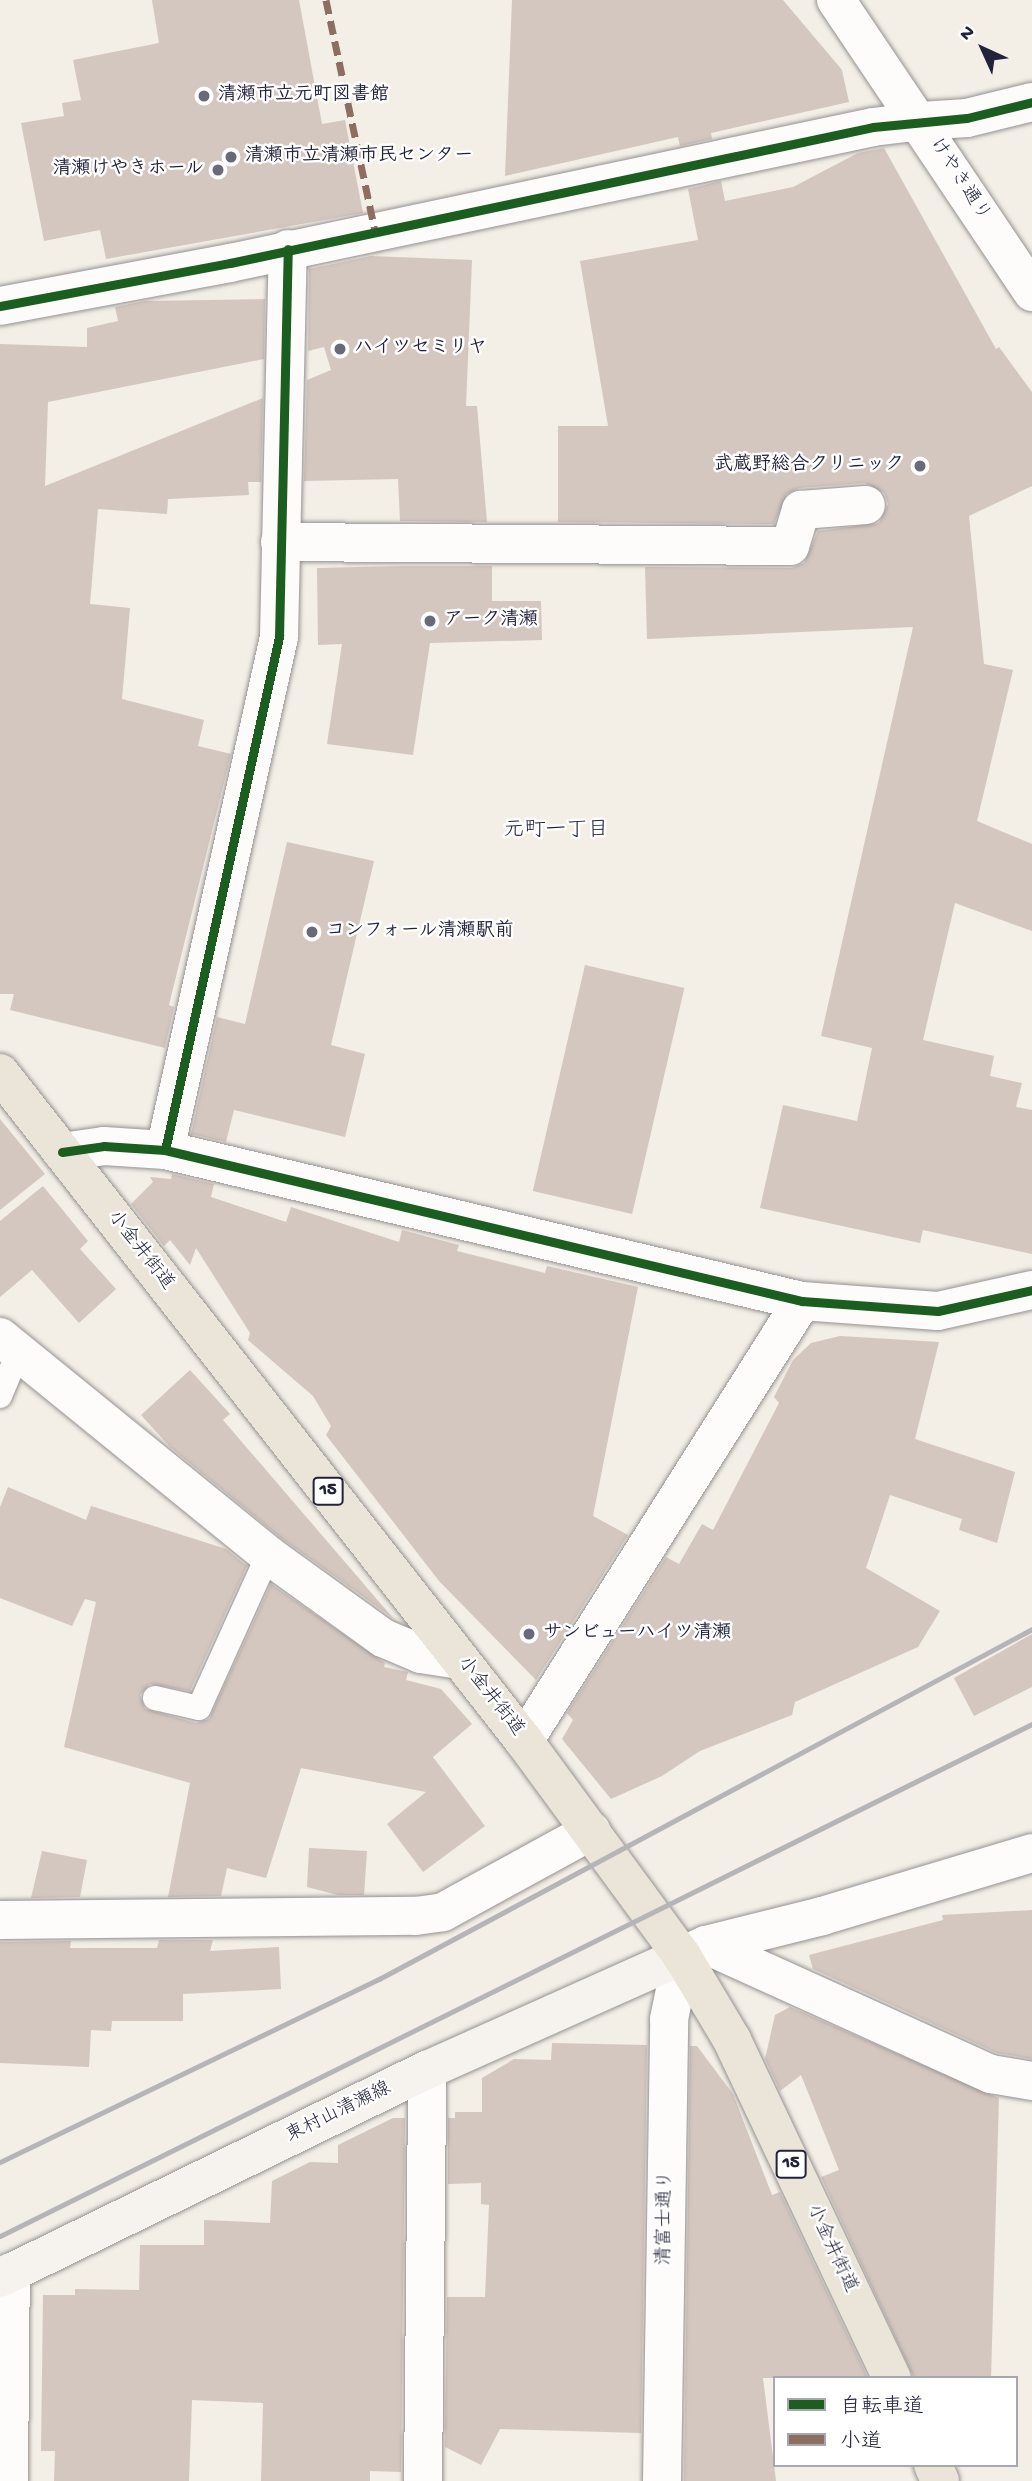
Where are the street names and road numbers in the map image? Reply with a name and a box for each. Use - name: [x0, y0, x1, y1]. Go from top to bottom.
- street label: けやき通り: [924, 134, 994, 226]
- street label: 小金井街道: [102, 1207, 178, 1295]
- road number: 15: [312, 1476, 344, 1506]
- street label: 小金井街道: [452, 1653, 528, 1741]
- street label: 東村山清瀬線: [283, 2078, 395, 2148]
- road number: 15: [775, 2150, 807, 2178]
- street label: 清富士通り: [654, 2170, 678, 2266]
- street label: 小金井街道: [801, 2201, 861, 2297]

